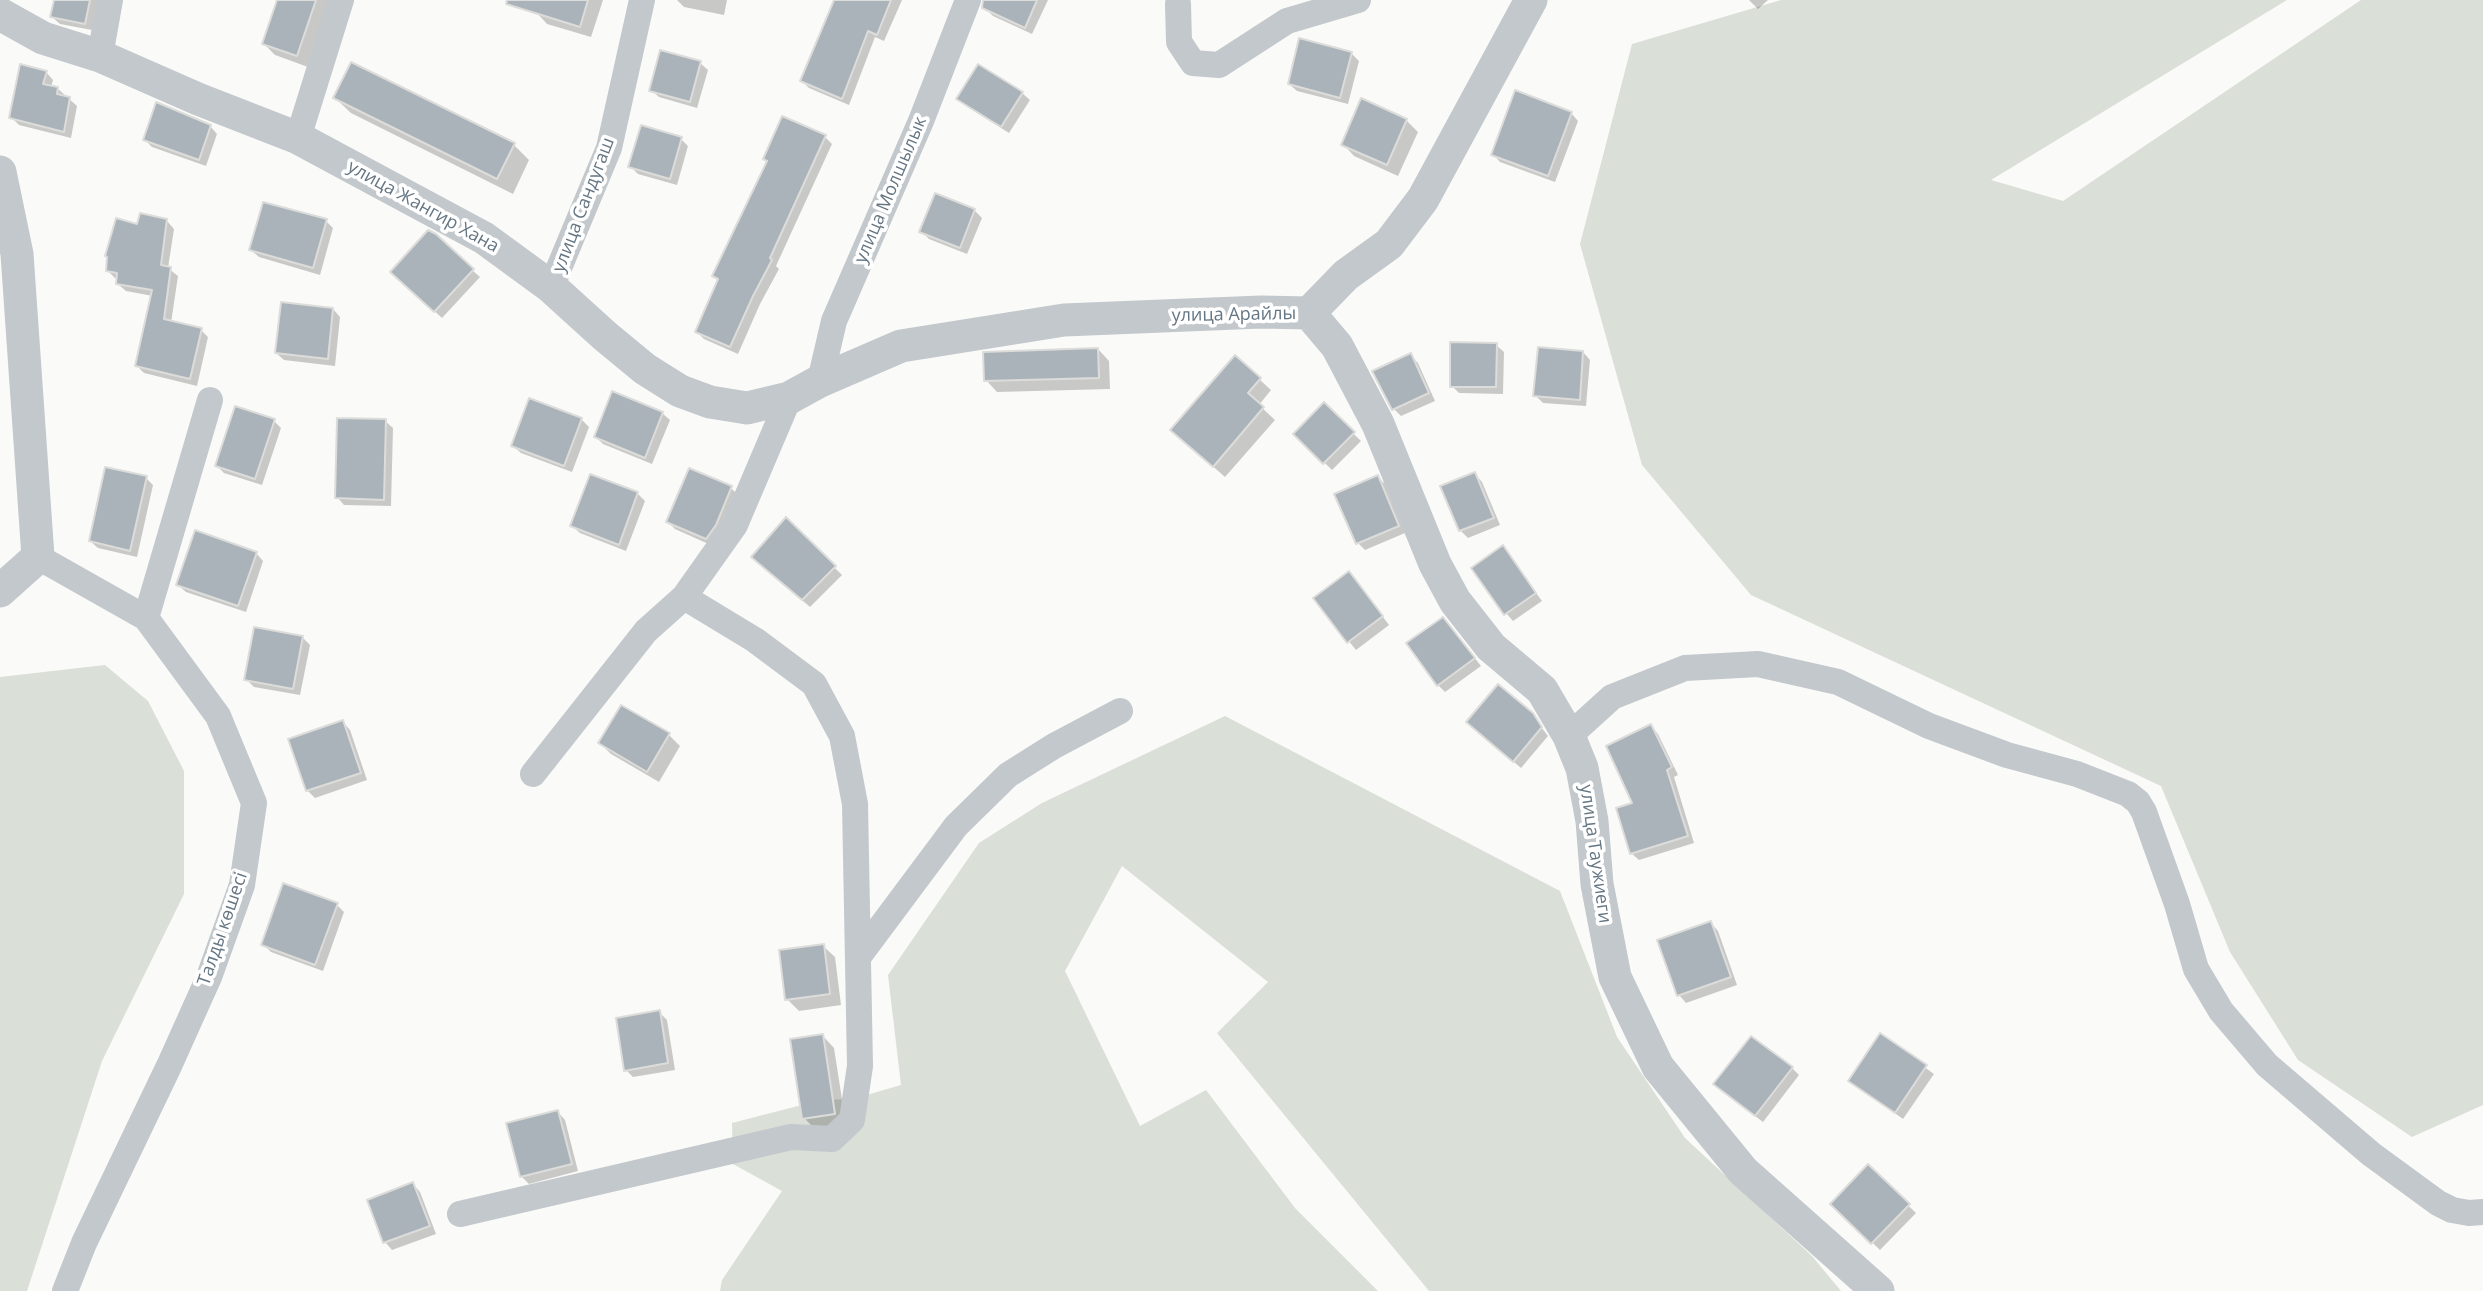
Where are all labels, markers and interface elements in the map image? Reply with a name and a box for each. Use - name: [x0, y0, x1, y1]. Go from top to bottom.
- street label: улица Молшылык: [850, 113, 932, 267]
- street label: улица Сандугаш: [548, 135, 620, 275]
- street label: улица Жангир Хана: [343, 156, 503, 258]
- street label: улица Арайлы: [1171, 303, 1297, 327]
- street label: улица Таужиеги: [1575, 783, 1615, 925]
- street label: Талды көшесі: [194, 869, 252, 989]

